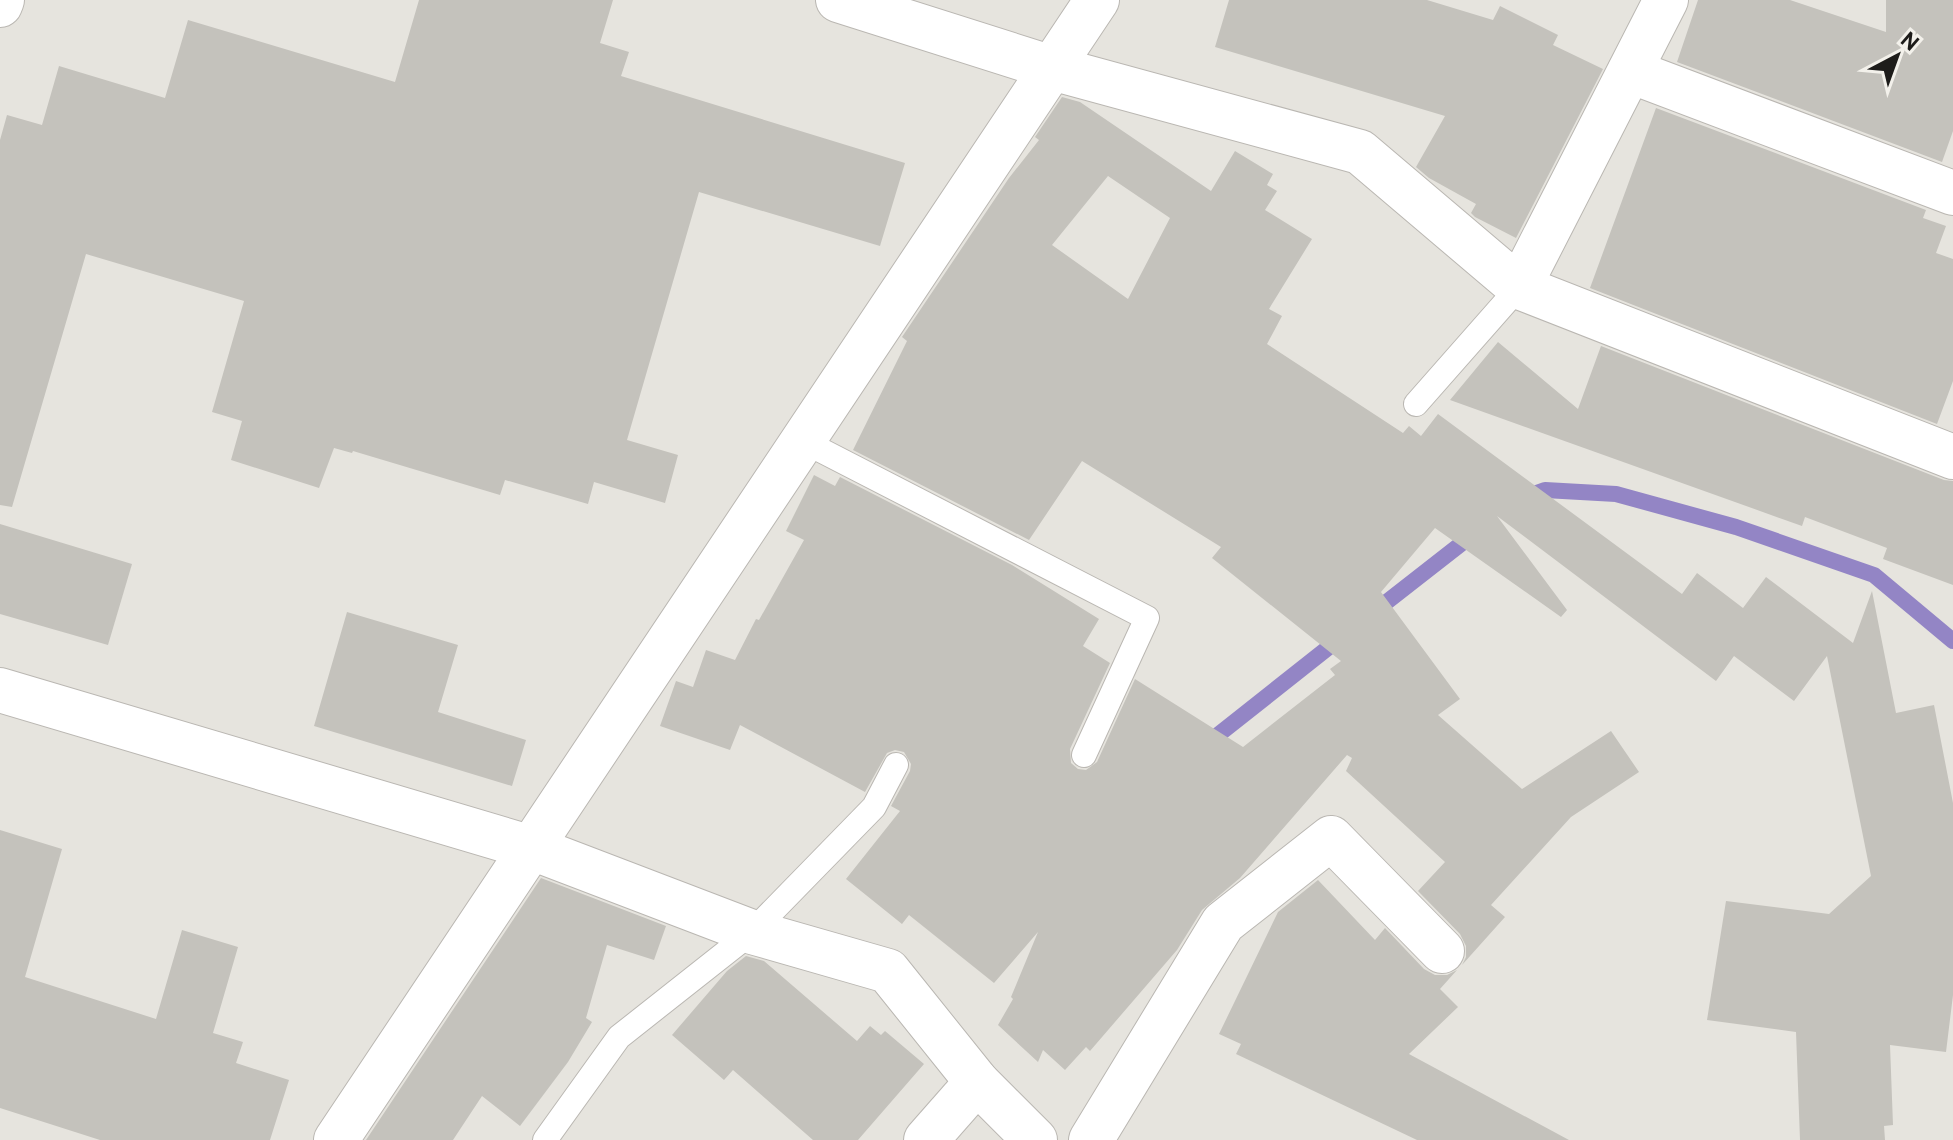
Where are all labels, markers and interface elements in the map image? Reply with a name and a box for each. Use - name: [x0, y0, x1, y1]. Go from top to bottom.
- north arrow: [1857, 16, 1937, 96]
- text: N: [1894, 27, 1923, 58]

